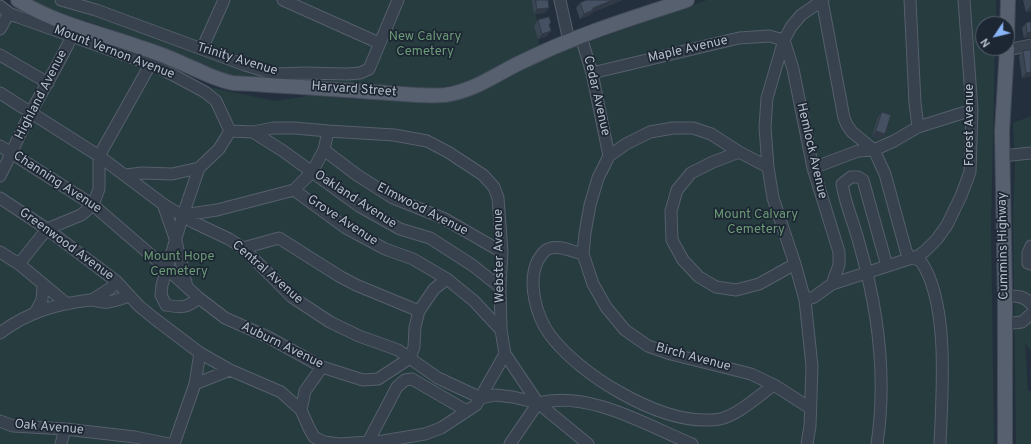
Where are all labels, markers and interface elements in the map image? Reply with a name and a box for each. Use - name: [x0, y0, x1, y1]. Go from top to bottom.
- north arrow: [975, 16, 1015, 56]
- street label: Mount Vernon Avenue: [51, 23, 177, 83]
- park label: New Calvary Cemetery: [389, 29, 461, 60]
- street label: Maple Avenue: [647, 33, 729, 67]
- text: N: [978, 35, 994, 50]
- street label: Trinity Avenue: [195, 40, 279, 80]
- street label: Highland Avenue: [13, 47, 71, 143]
- street label: Cedar Avenue: [579, 54, 613, 138]
- street label: Harvard Street: [311, 79, 397, 101]
- street label: Forest Avenue: [962, 84, 978, 166]
- street label: Hemlock Avenue: [792, 101, 830, 201]
- street label: Channing Avenue: [10, 149, 104, 217]
- street label: Oakland Avenue: [311, 168, 399, 232]
- street label: Elmwood Avenue: [374, 180, 470, 240]
- street label: Grove Avenue: [304, 192, 380, 250]
- street label: Cummins Highway: [995, 192, 1013, 300]
- street label: Greenwood Avenue: [16, 205, 116, 285]
- park label: Mount Calvary Cemetery: [714, 207, 798, 238]
- street label: Webster Avenue: [491, 209, 509, 303]
- street label: Central Avenue: [228, 238, 306, 308]
- park label: Mount Hope Cemetery: [143, 249, 215, 280]
- street label: Auburn Avenue: [238, 319, 326, 373]
- street label: Birch Avenue: [654, 341, 732, 375]
- street label: Oak Avenue: [14, 417, 84, 439]

